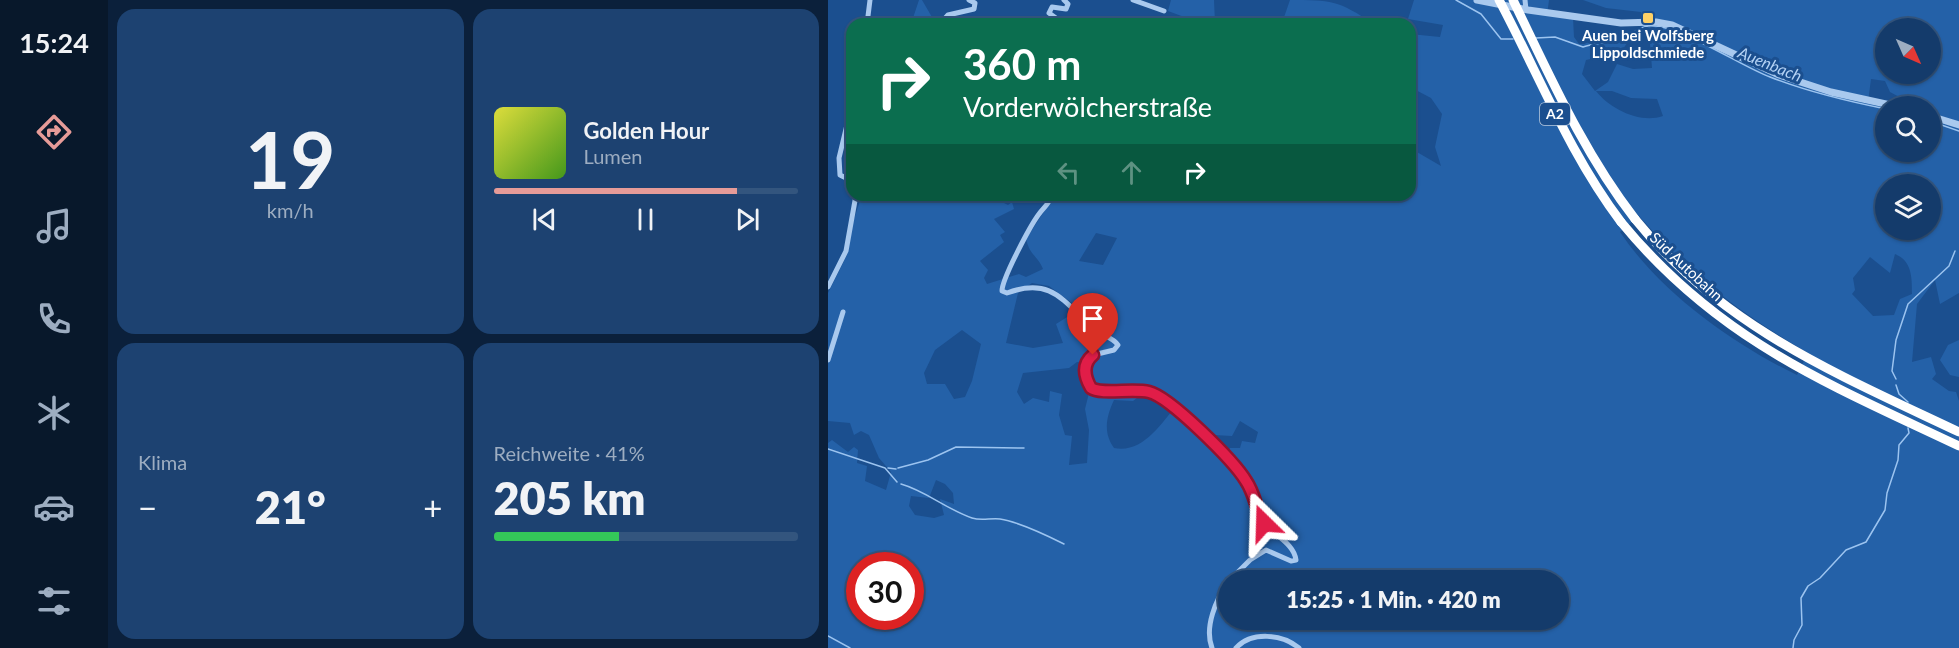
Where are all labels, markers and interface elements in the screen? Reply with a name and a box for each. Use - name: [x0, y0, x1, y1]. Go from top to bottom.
- marker: Auen bei Wolfsberg Lippoldschmiede: [1641, 11, 1655, 25]
- north arrow: [1875, 18, 1941, 84]
- map controls: [1875, 18, 1941, 240]
- text: 15:24: [19, 26, 89, 59]
- place label: Auen bei Wolfsberg Lippoldschmiede: [1581, 26, 1714, 61]
- text: 360 m: [963, 39, 1081, 89]
- icon: right: [864, 42, 942, 120]
- water label: Auenbach: [1735, 42, 1805, 85]
- text: Vorderwölcherstraße: [963, 90, 1212, 123]
- button: search: [1875, 96, 1941, 162]
- road number: A2: [1540, 103, 1570, 125]
- icon: directions: [33, 111, 75, 153]
- text: 19: [245, 112, 335, 206]
- text: Golden Hour: [584, 117, 709, 144]
- text: Lumen: [584, 144, 643, 168]
- icon: left: [1052, 156, 1085, 189]
- icon: ahead: [1115, 156, 1148, 189]
- icon: right: [1178, 156, 1211, 189]
- button: layers: [1875, 174, 1941, 240]
- text: km/h: [267, 198, 314, 222]
- icon: previous: [528, 203, 561, 236]
- icon: pause: [629, 203, 662, 236]
- icon: next: [731, 203, 764, 236]
- icon: music: [33, 205, 75, 247]
- street label: Süd Autobahn: [1647, 228, 1727, 305]
- pin: [1067, 293, 1118, 355]
- icon: phone: [33, 298, 75, 340]
- icon: arrive: [1076, 302, 1109, 335]
- icon: climate: [33, 392, 75, 434]
- text: Reichweite · 41%: [494, 441, 645, 465]
- text: Klima: [138, 450, 187, 474]
- text: 205 km: [494, 471, 646, 525]
- text: 21°: [255, 480, 326, 534]
- icon: car: [33, 486, 75, 528]
- text: −: [138, 487, 157, 527]
- text: +: [423, 487, 442, 527]
- position arrow: [1232, 491, 1296, 555]
- speed limit sign: 30: [846, 552, 924, 630]
- icon: filters: [33, 580, 75, 622]
- text: 15:25 · 1 Min. · 420 m: [1286, 586, 1501, 613]

